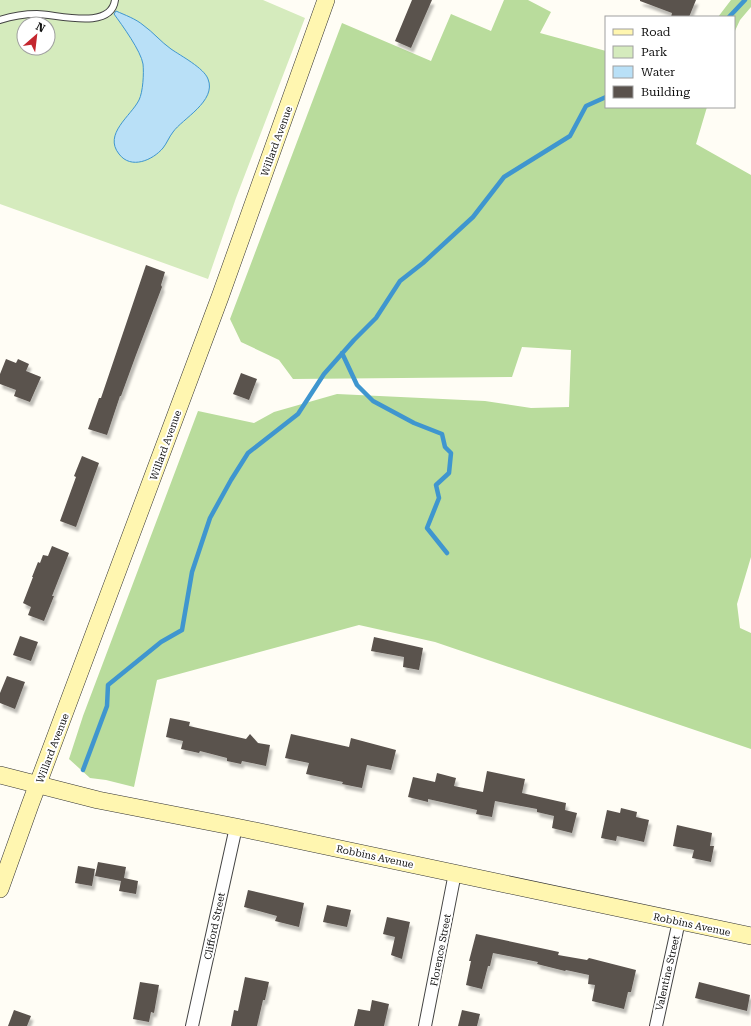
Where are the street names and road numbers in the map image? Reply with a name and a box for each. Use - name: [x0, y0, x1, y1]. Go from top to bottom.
- street label: Willard Avenue: [259, 104, 294, 178]
- street label: Willard Avenue: [148, 408, 183, 482]
- street label: Willard Avenue: [34, 711, 71, 785]
- street label: Robbins Avenue: [335, 843, 415, 870]
- street label: Clifford Street: [202, 891, 227, 961]
- street label: Robbins Avenue: [652, 911, 732, 938]
- street label: Florence Street: [428, 913, 453, 987]
- street label: Valentine Street: [653, 934, 682, 1012]

